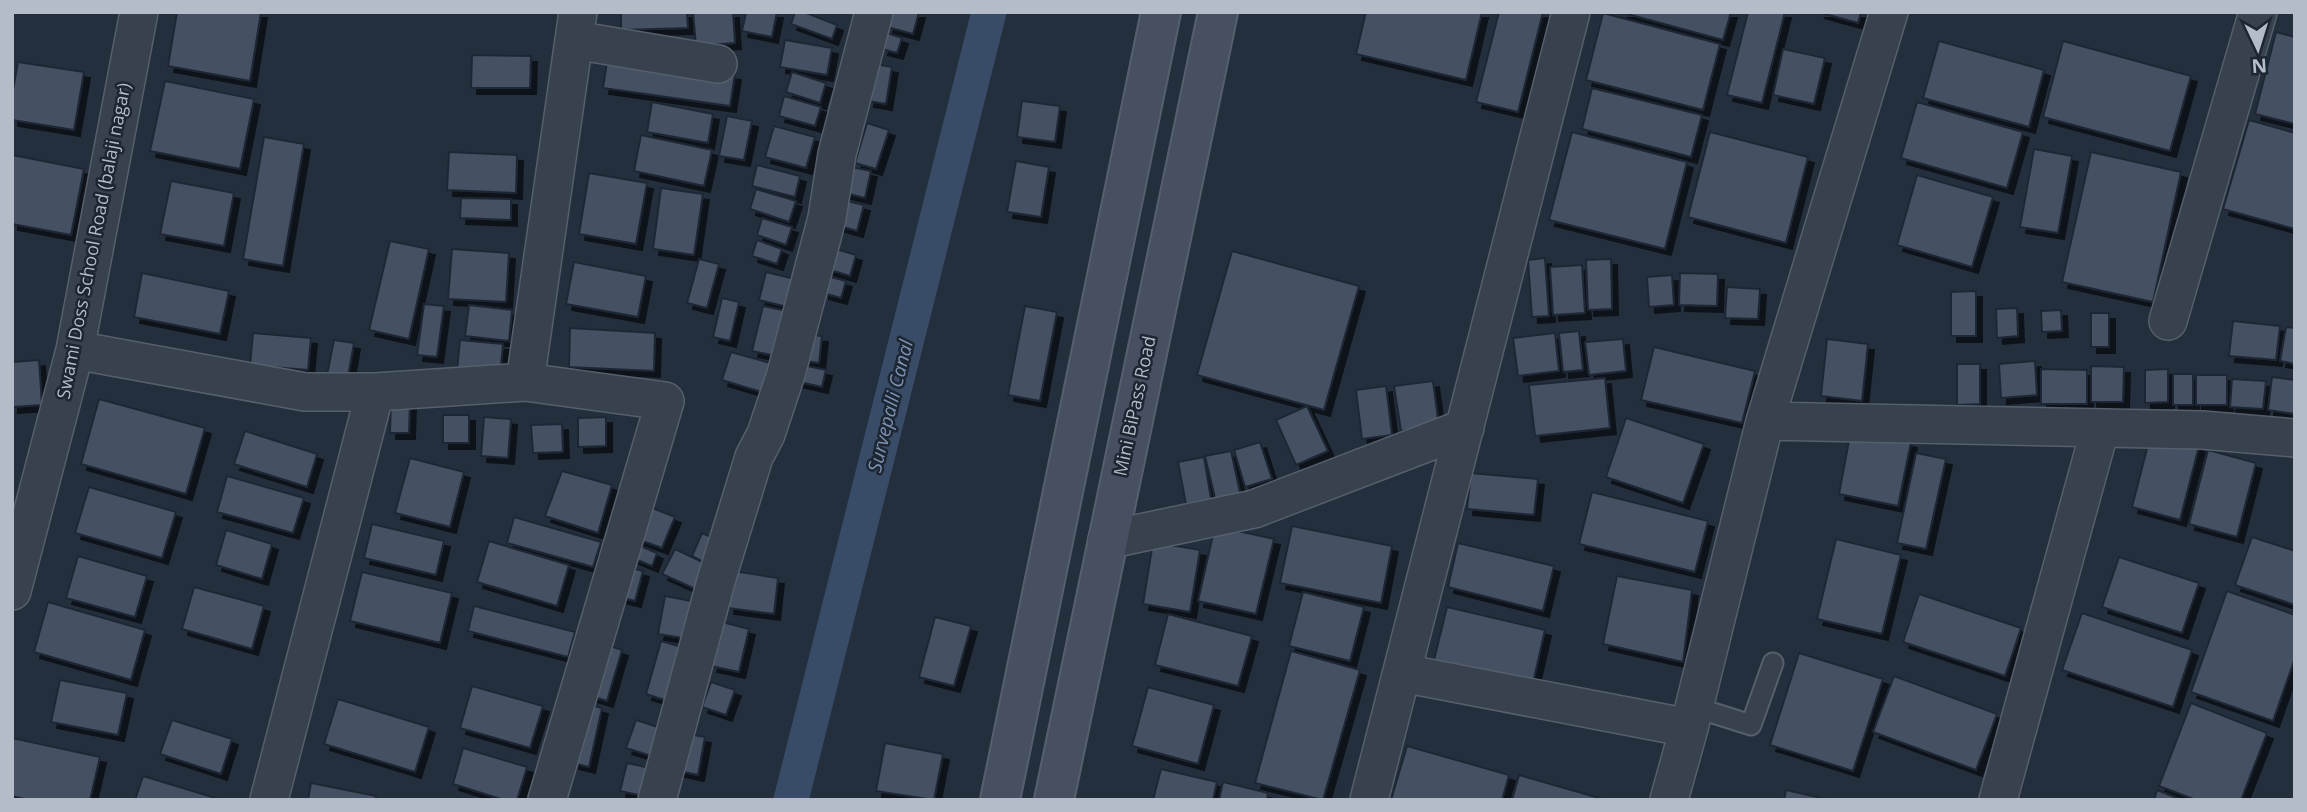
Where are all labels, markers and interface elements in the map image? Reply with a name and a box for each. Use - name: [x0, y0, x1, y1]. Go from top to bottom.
- north arrow: [2223, 14, 2293, 84]
- text: N: [2251, 52, 2268, 79]
- street label: Swami Doss School Road (balaji nagar): [51, 81, 135, 401]
- street label: Mini BiPass Road: [1107, 333, 1161, 478]
- water label: Survepalli Canal: [861, 336, 919, 475]

